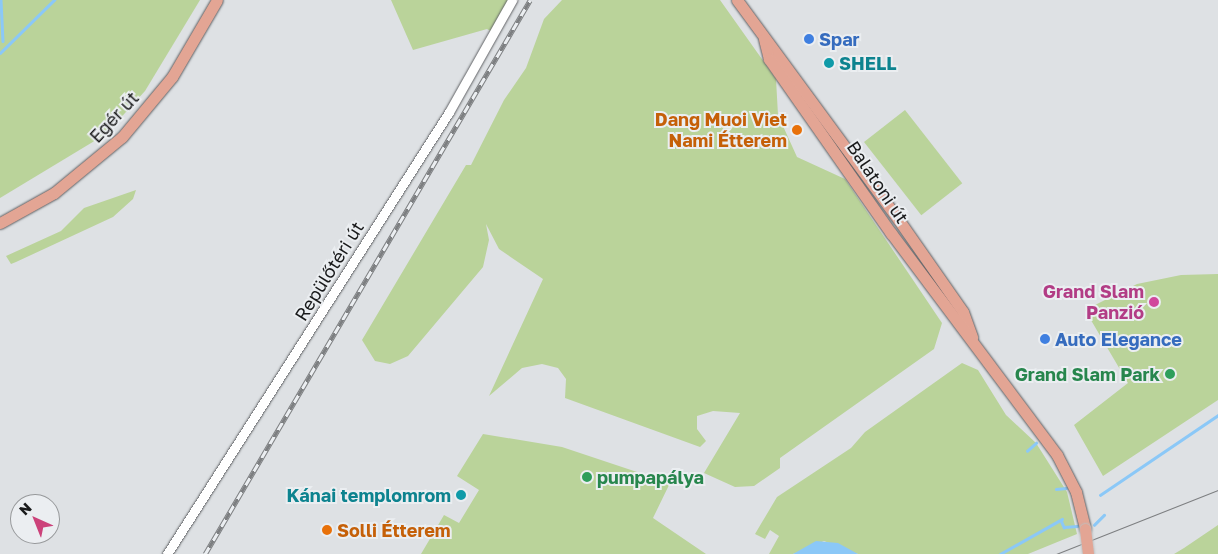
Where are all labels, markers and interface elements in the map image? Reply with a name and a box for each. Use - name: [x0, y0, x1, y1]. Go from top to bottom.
- place label: Spar: [819, 28, 860, 50]
- marker: Spar: [803, 33, 815, 45]
- place label: SHELL: [839, 52, 896, 74]
- marker: SHELL: [823, 57, 835, 69]
- street label: Egér út: [85, 87, 143, 147]
- place label: Dang Muoi Viet Nami Étterem: [655, 109, 787, 152]
- marker: Dang Muoi Viet Nami Étterem: [791, 124, 803, 136]
- street label: Balatoni út: [843, 137, 913, 227]
- street label: Repülőtéri út: [290, 217, 368, 325]
- place label: Grand Slam Panzió: [1043, 281, 1144, 324]
- marker: Grand Slam Panzió: [1148, 296, 1160, 308]
- place label: Auto Elegance: [1055, 328, 1182, 350]
- marker: Auto Elegance: [1039, 333, 1051, 345]
- place label: Grand Slam Park: [1015, 363, 1160, 385]
- marker: Grand Slam Park: [1164, 368, 1176, 380]
- place label: pumpapálya: [597, 466, 704, 488]
- marker: pumpapálya: [581, 471, 593, 483]
- place label: Kánai templomrom: [287, 484, 451, 506]
- marker: Kánai templomrom: [455, 489, 467, 501]
- north arrow: [10, 494, 60, 544]
- text: N: [15, 499, 35, 518]
- place label: Solli Étterem: [337, 519, 451, 541]
- marker: Solli Étterem: [321, 524, 333, 536]

